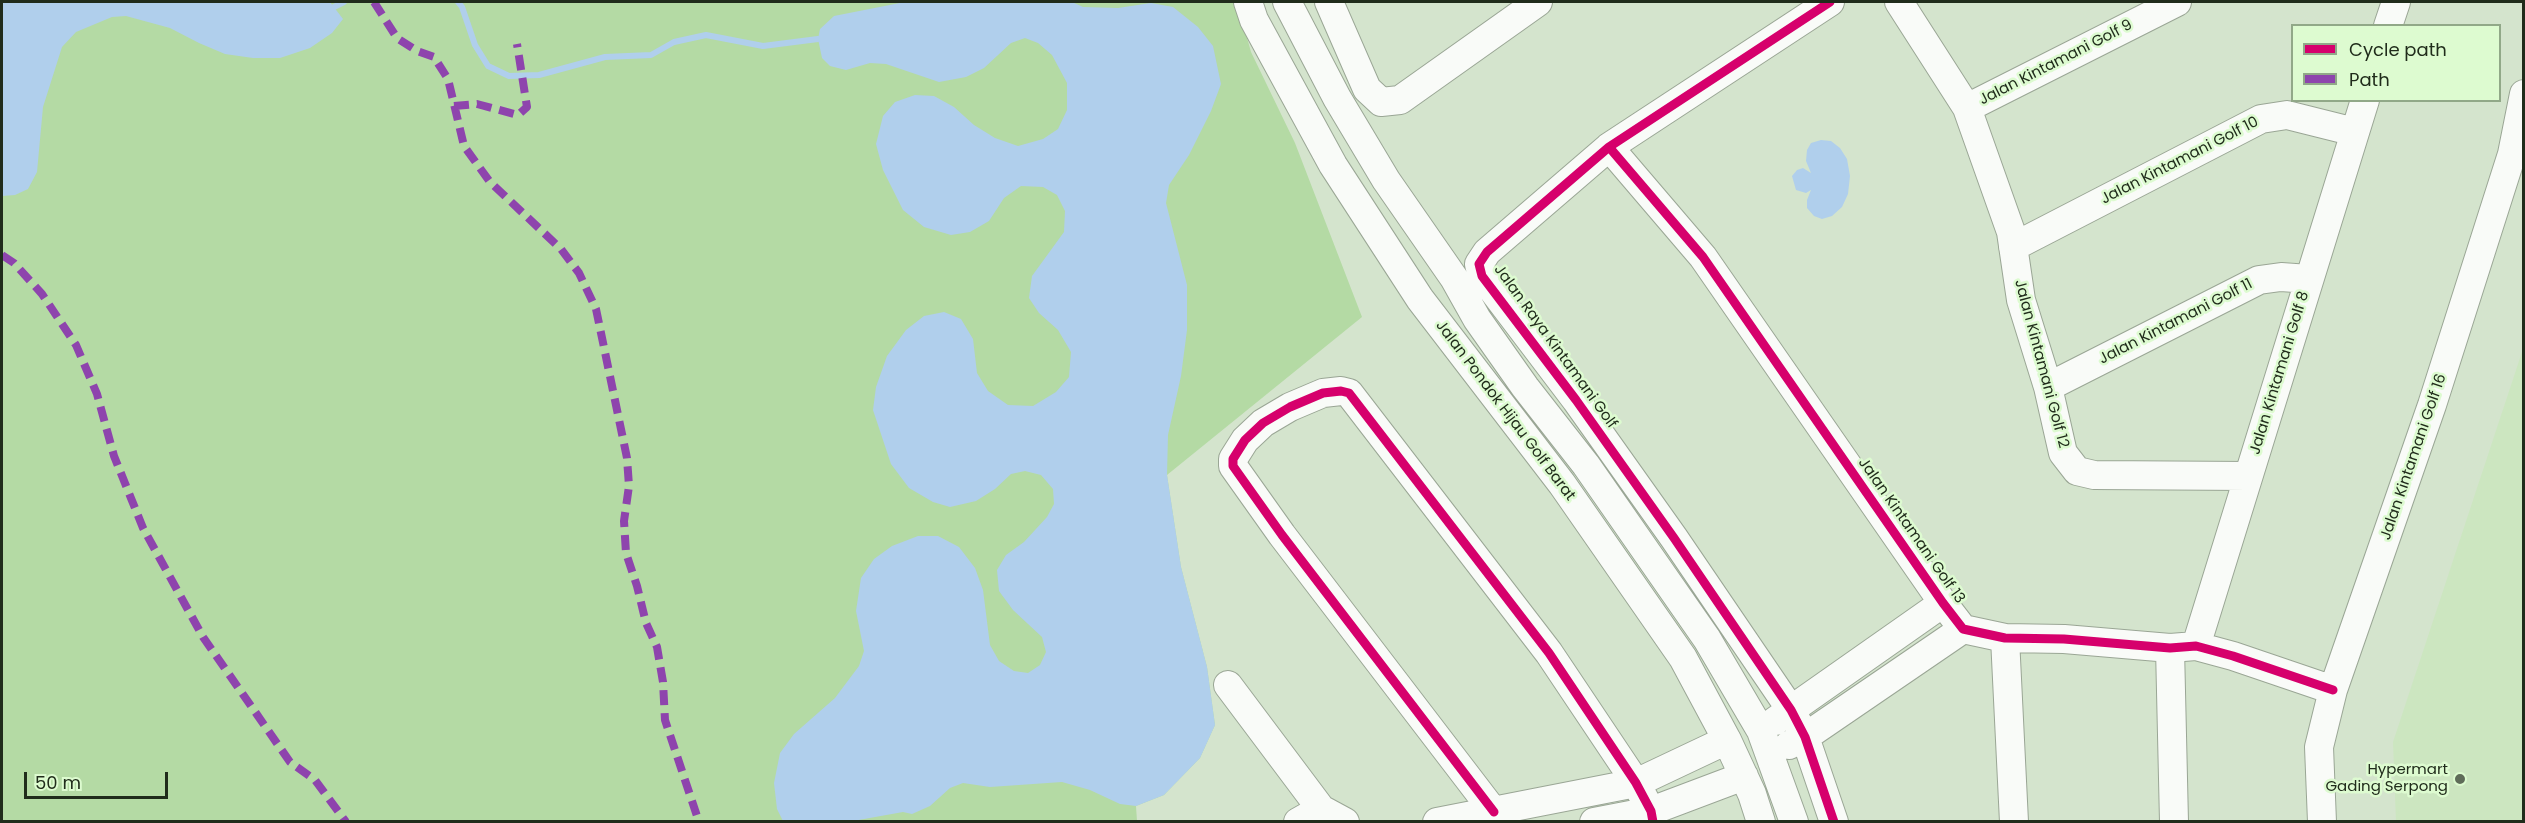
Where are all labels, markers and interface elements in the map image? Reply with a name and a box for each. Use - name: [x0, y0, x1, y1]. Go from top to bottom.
- street label: Jalan Kintamani Golf 9: [1976, 16, 2136, 110]
- legend: [2291, 24, 2501, 102]
- text: Cycle path: [2349, 37, 2447, 62]
- text: Path: [2349, 67, 2390, 92]
- street label: Jalan Kintamani Golf 10: [2098, 113, 2262, 209]
- street label: Jalan Raya Kintamani Golf: [1490, 262, 1620, 432]
- street label: Jalan Kintamani Golf 11: [2096, 275, 2256, 369]
- street label: Jalan Kintamani Golf 12: [2010, 278, 2072, 450]
- street label: Jalan Kintamani Golf 8: [2247, 289, 2313, 457]
- street label: Jalan Pondok Hijau Golf Barat: [1431, 317, 1579, 505]
- street label: Jalan Kintamani Golf 16: [2377, 372, 2451, 542]
- street label: Jalan Kintamani Golf 13: [1854, 455, 1968, 607]
- scale bar: [27, 760, 171, 798]
- place label: Hypermart Gading Serpong: [2325, 761, 2448, 796]
- text: 50 m: [35, 770, 81, 795]
- marker: Hypermart Gading Serpong: [2453, 772, 2467, 786]

